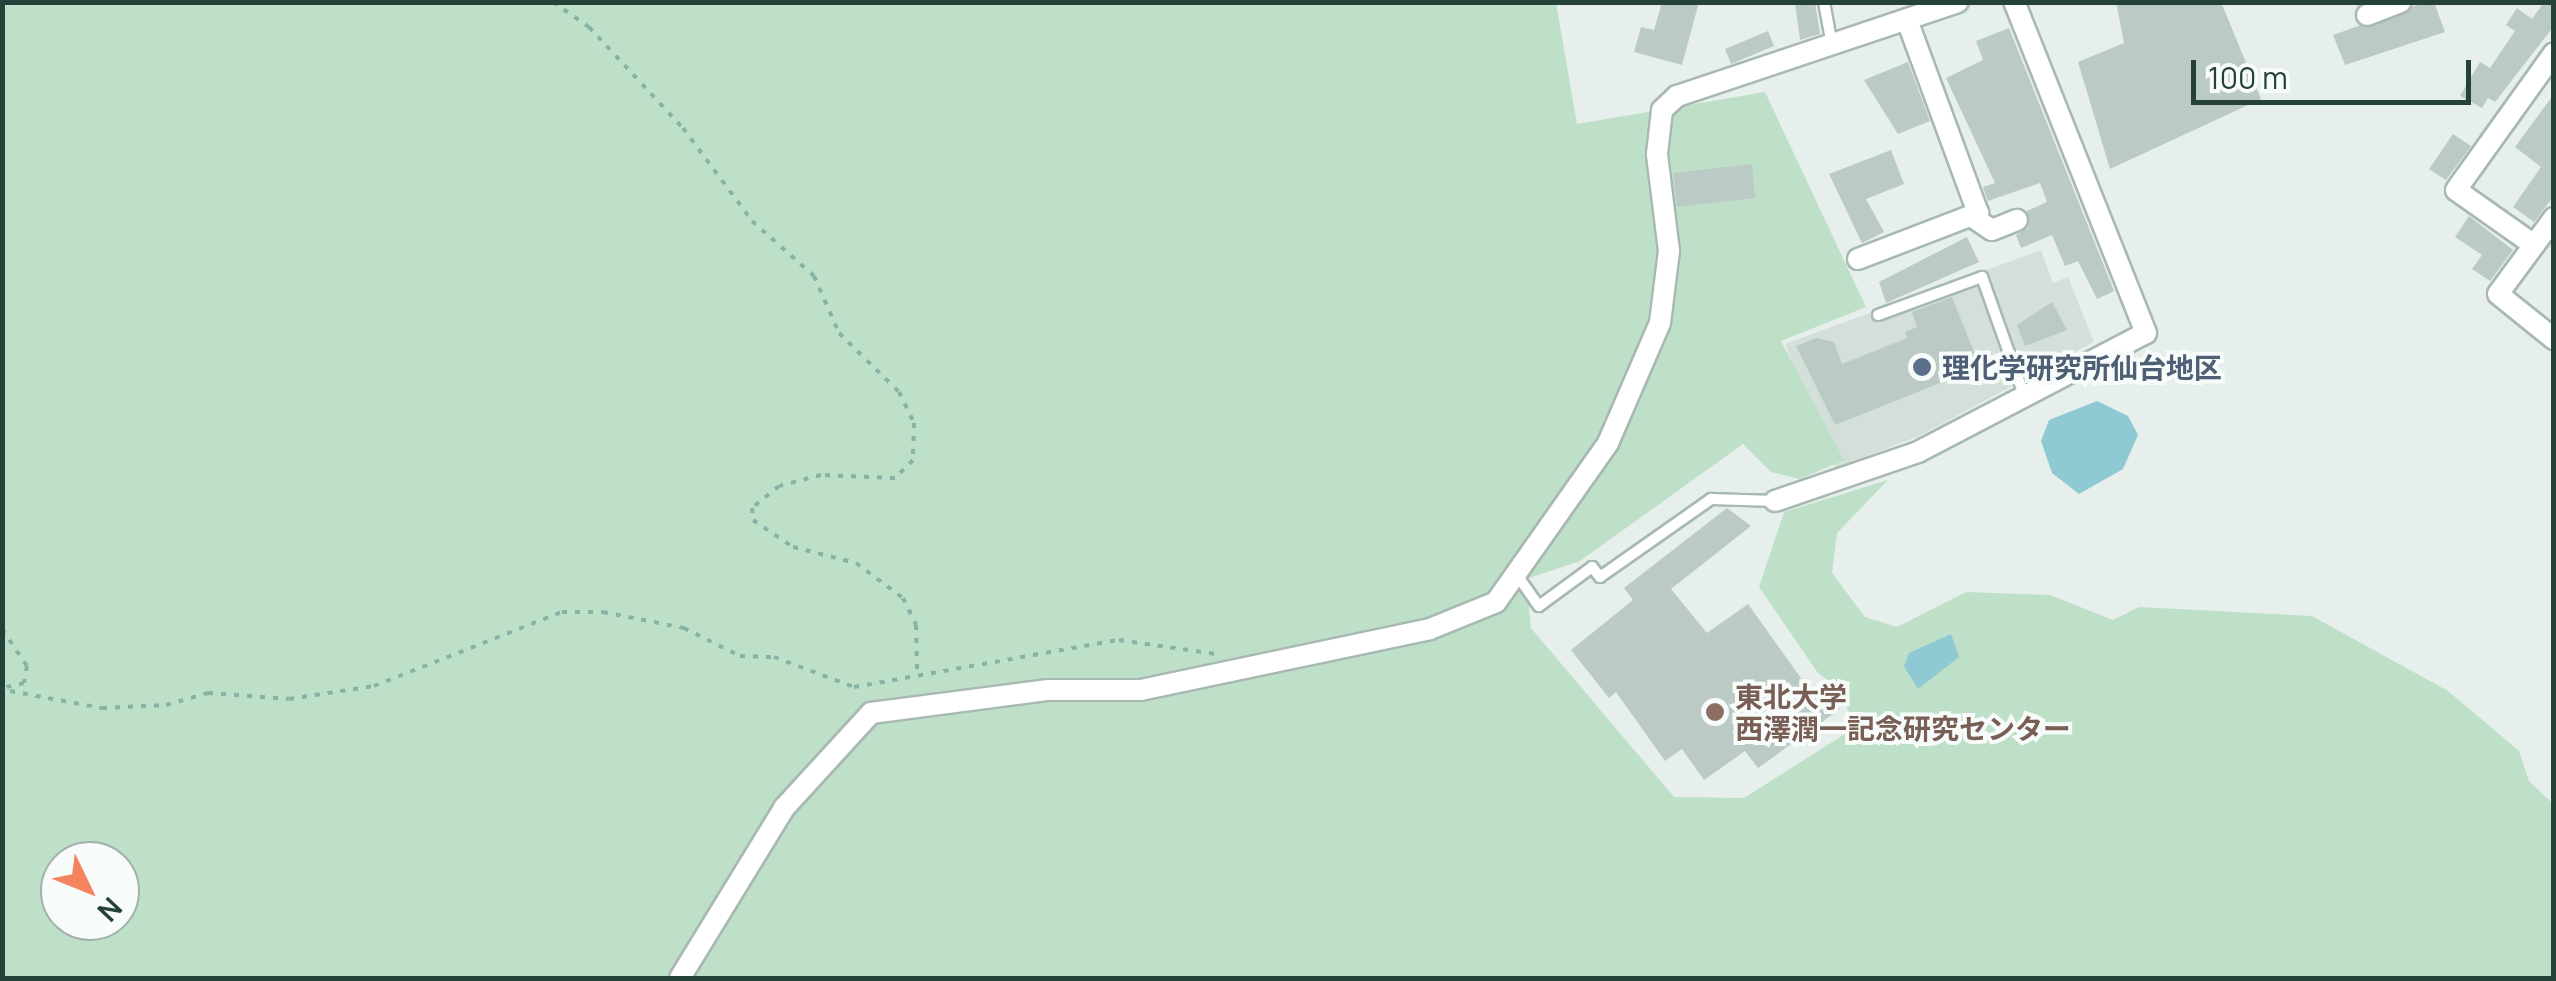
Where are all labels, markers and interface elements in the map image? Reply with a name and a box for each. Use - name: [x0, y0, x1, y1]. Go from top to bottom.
- scale bar: [2196, 40, 2476, 102]
- text: 100 m: [2208, 57, 2288, 98]
- place label: 理化学研究所仙台地区: [1942, 350, 2222, 384]
- marker: 理化学研究所仙台地区: [1911, 356, 1933, 378]
- place label: 東北大学 西澤潤一記念研究センター: [1735, 679, 2071, 745]
- marker: 東北大学 西澤潤一記念研究センター: [1704, 701, 1726, 723]
- north arrow: [40, 841, 140, 941]
- text: N: [90, 890, 131, 930]

